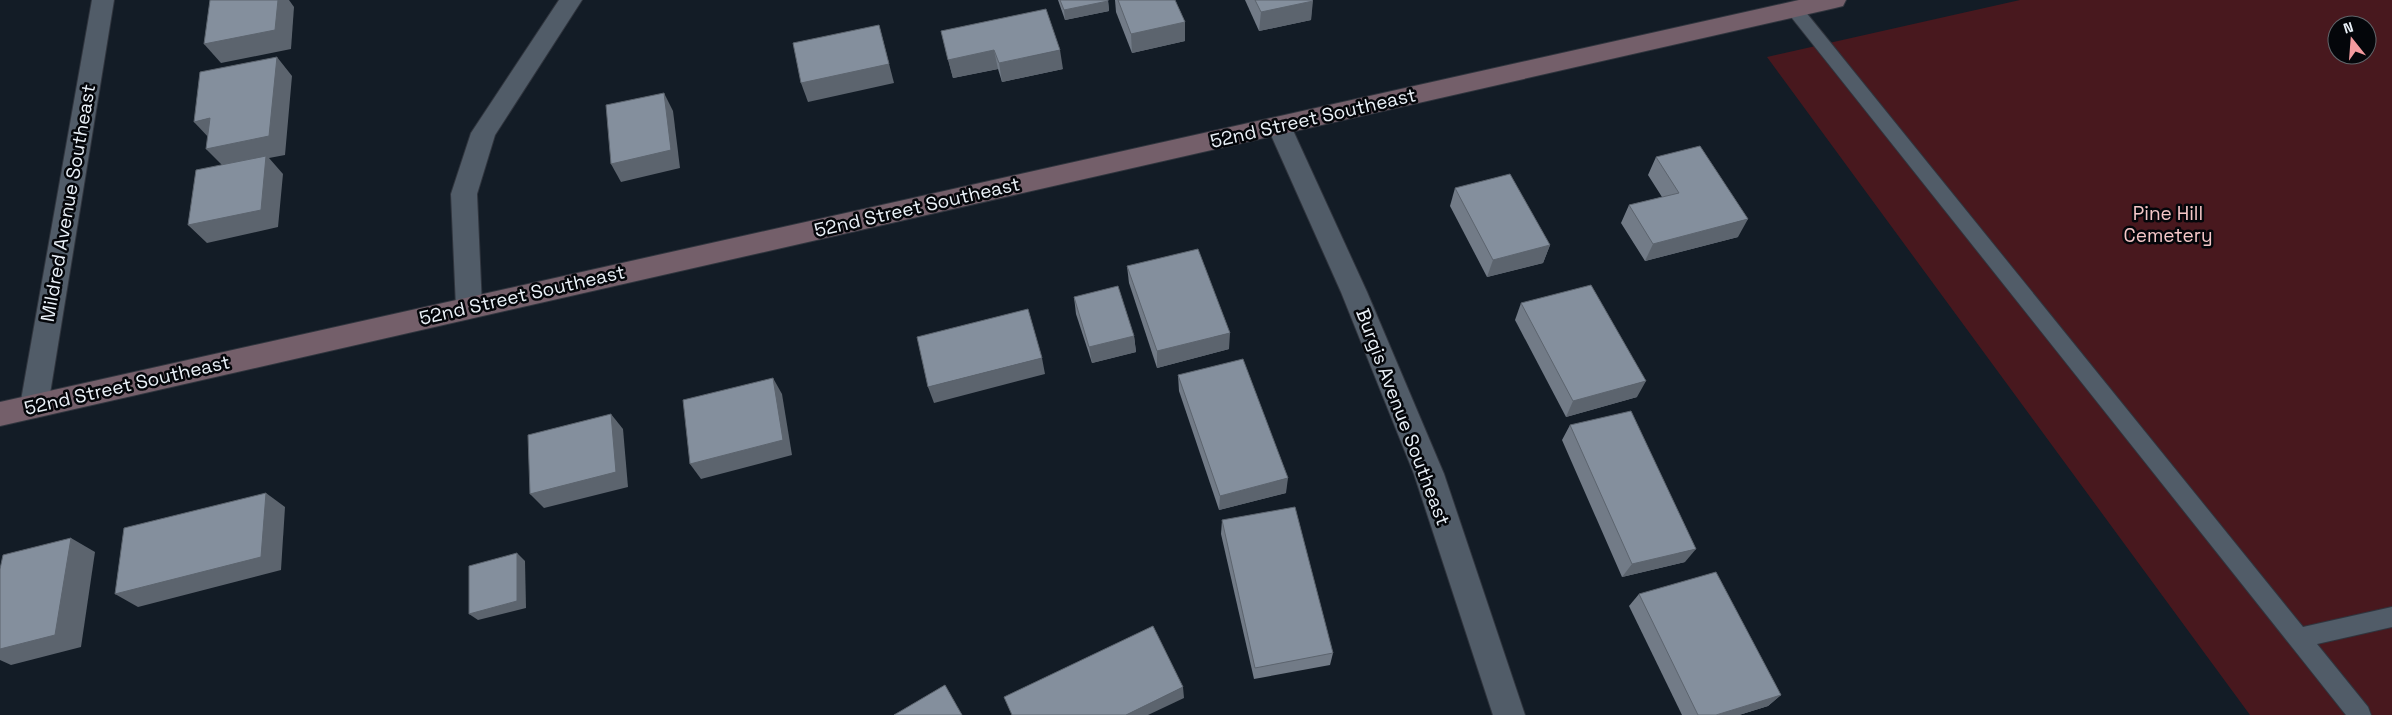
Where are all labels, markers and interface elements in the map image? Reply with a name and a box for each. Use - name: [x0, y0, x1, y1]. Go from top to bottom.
- north arrow: [2327, 15, 2377, 65]
- text: N: [2341, 18, 2355, 38]
- street label: Mildred Avenue Southeast: [35, 82, 101, 324]
- street label: 52nd Street Southeast: [1208, 82, 1418, 154]
- street label: 52nd Street Southeast: [812, 171, 1022, 243]
- park label: Pine Hill Cemetery: [2123, 201, 2213, 248]
- street label: 52nd Street Southeast: [417, 259, 627, 331]
- street label: Burgis Avenue Southeast: [1350, 305, 1456, 529]
- street label: 52nd Street Southeast: [22, 349, 232, 421]

